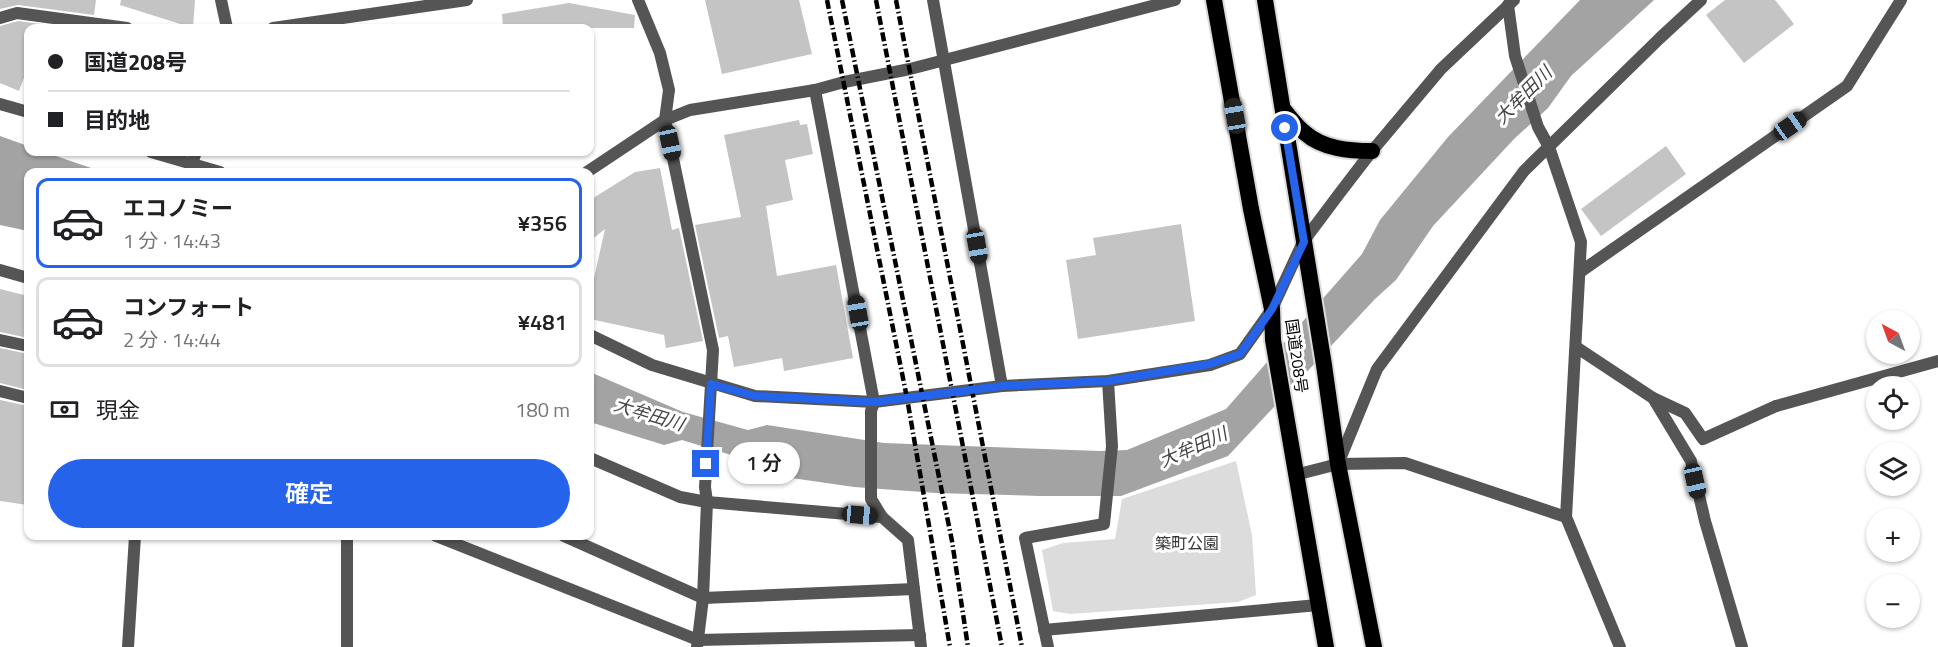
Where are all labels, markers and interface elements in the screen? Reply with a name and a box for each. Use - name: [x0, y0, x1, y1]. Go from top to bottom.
- text: 国道208号: [84, 45, 187, 79]
- water label: 大牟田川: [1488, 59, 1559, 130]
- car: [1223, 97, 1247, 135]
- text: 目的地: [84, 103, 150, 137]
- car: [1770, 108, 1810, 144]
- route start: [1271, 114, 1298, 141]
- car: [657, 124, 683, 162]
- text: エコノミー: [123, 191, 233, 225]
- icon: car: [51, 196, 105, 250]
- text: ¥356: [518, 206, 567, 240]
- text: 1 分 · 14:43: [123, 225, 221, 256]
- car: [965, 227, 989, 265]
- text: コンフォート: [123, 290, 254, 324]
- car: [846, 294, 870, 332]
- icon: car: [51, 295, 105, 349]
- text: ¥481: [518, 305, 567, 339]
- north arrow: [1866, 310, 1920, 364]
- map controls: [1866, 310, 1920, 628]
- street label: 国道208号: [1280, 317, 1314, 395]
- text: 2 分 · 14:44: [123, 324, 221, 355]
- button: locate: [1866, 376, 1920, 430]
- water label: 大牟田川: [611, 391, 689, 438]
- icon: cash: [48, 393, 81, 426]
- text: 現金: [96, 393, 140, 427]
- text: 180 m: [515, 394, 570, 425]
- water label: 大牟田川: [1155, 419, 1233, 474]
- button: layers: [1866, 442, 1920, 496]
- callout: 1 分: [727, 443, 799, 485]
- text: 1 分: [746, 447, 782, 478]
- route end: [692, 450, 719, 477]
- button: 確定: [48, 459, 570, 528]
- car: [1682, 461, 1708, 501]
- car: [841, 504, 879, 526]
- button: +: [1866, 508, 1920, 562]
- park label: 築町公園: [1155, 531, 1219, 555]
- button: −: [1866, 574, 1920, 628]

